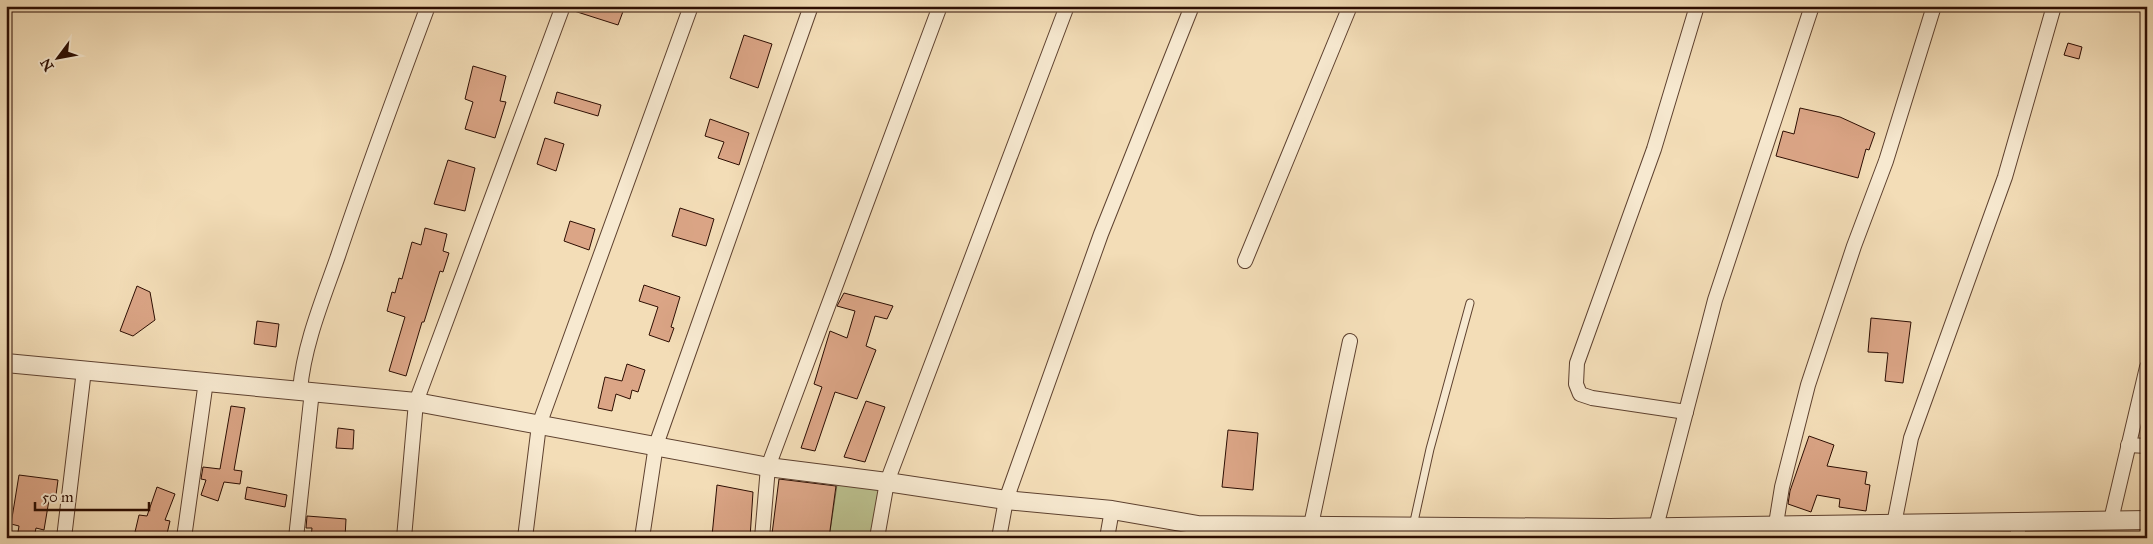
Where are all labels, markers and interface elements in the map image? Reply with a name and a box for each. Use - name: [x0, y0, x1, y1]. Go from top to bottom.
- north arrow: [32, 32, 82, 82]
- text: N: [37, 55, 58, 74]
- scale bar: [35, 479, 149, 511]
- text: 50 m: [42, 488, 74, 506]

